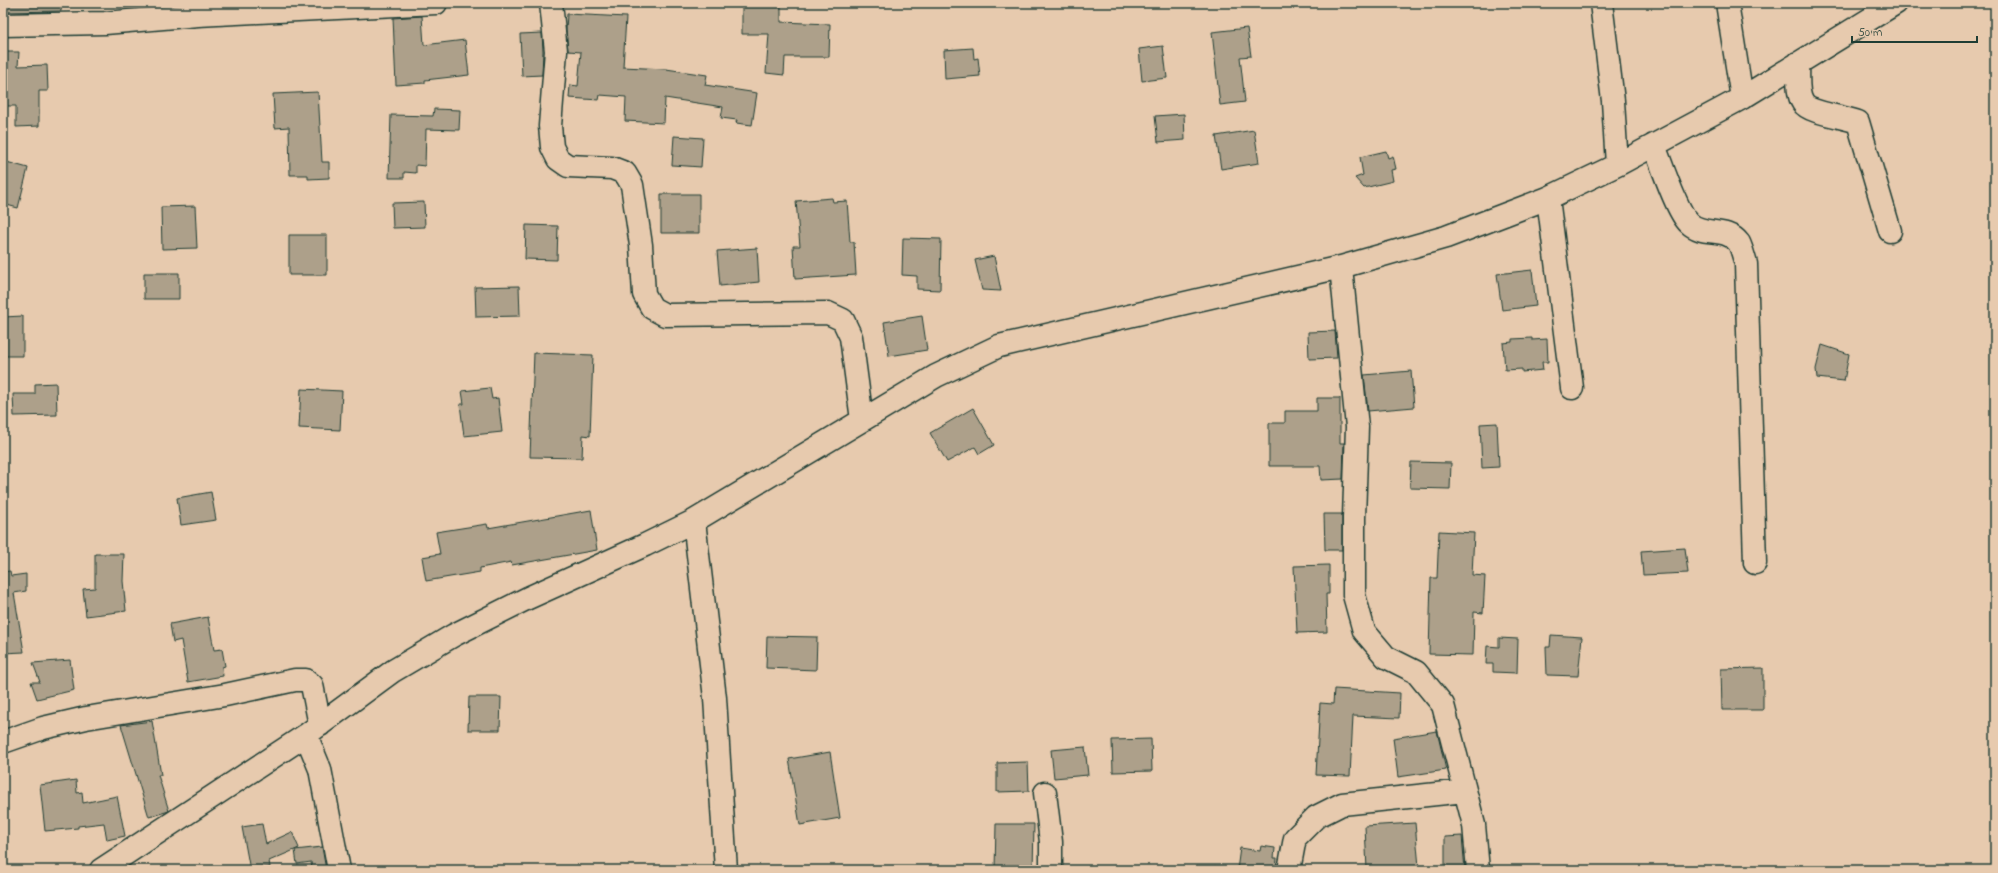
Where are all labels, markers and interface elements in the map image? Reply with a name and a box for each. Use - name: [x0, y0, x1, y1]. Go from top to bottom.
- scale bar: [1852, 18, 1977, 44]
- text: 50 m: [1858, 24, 1882, 42]

